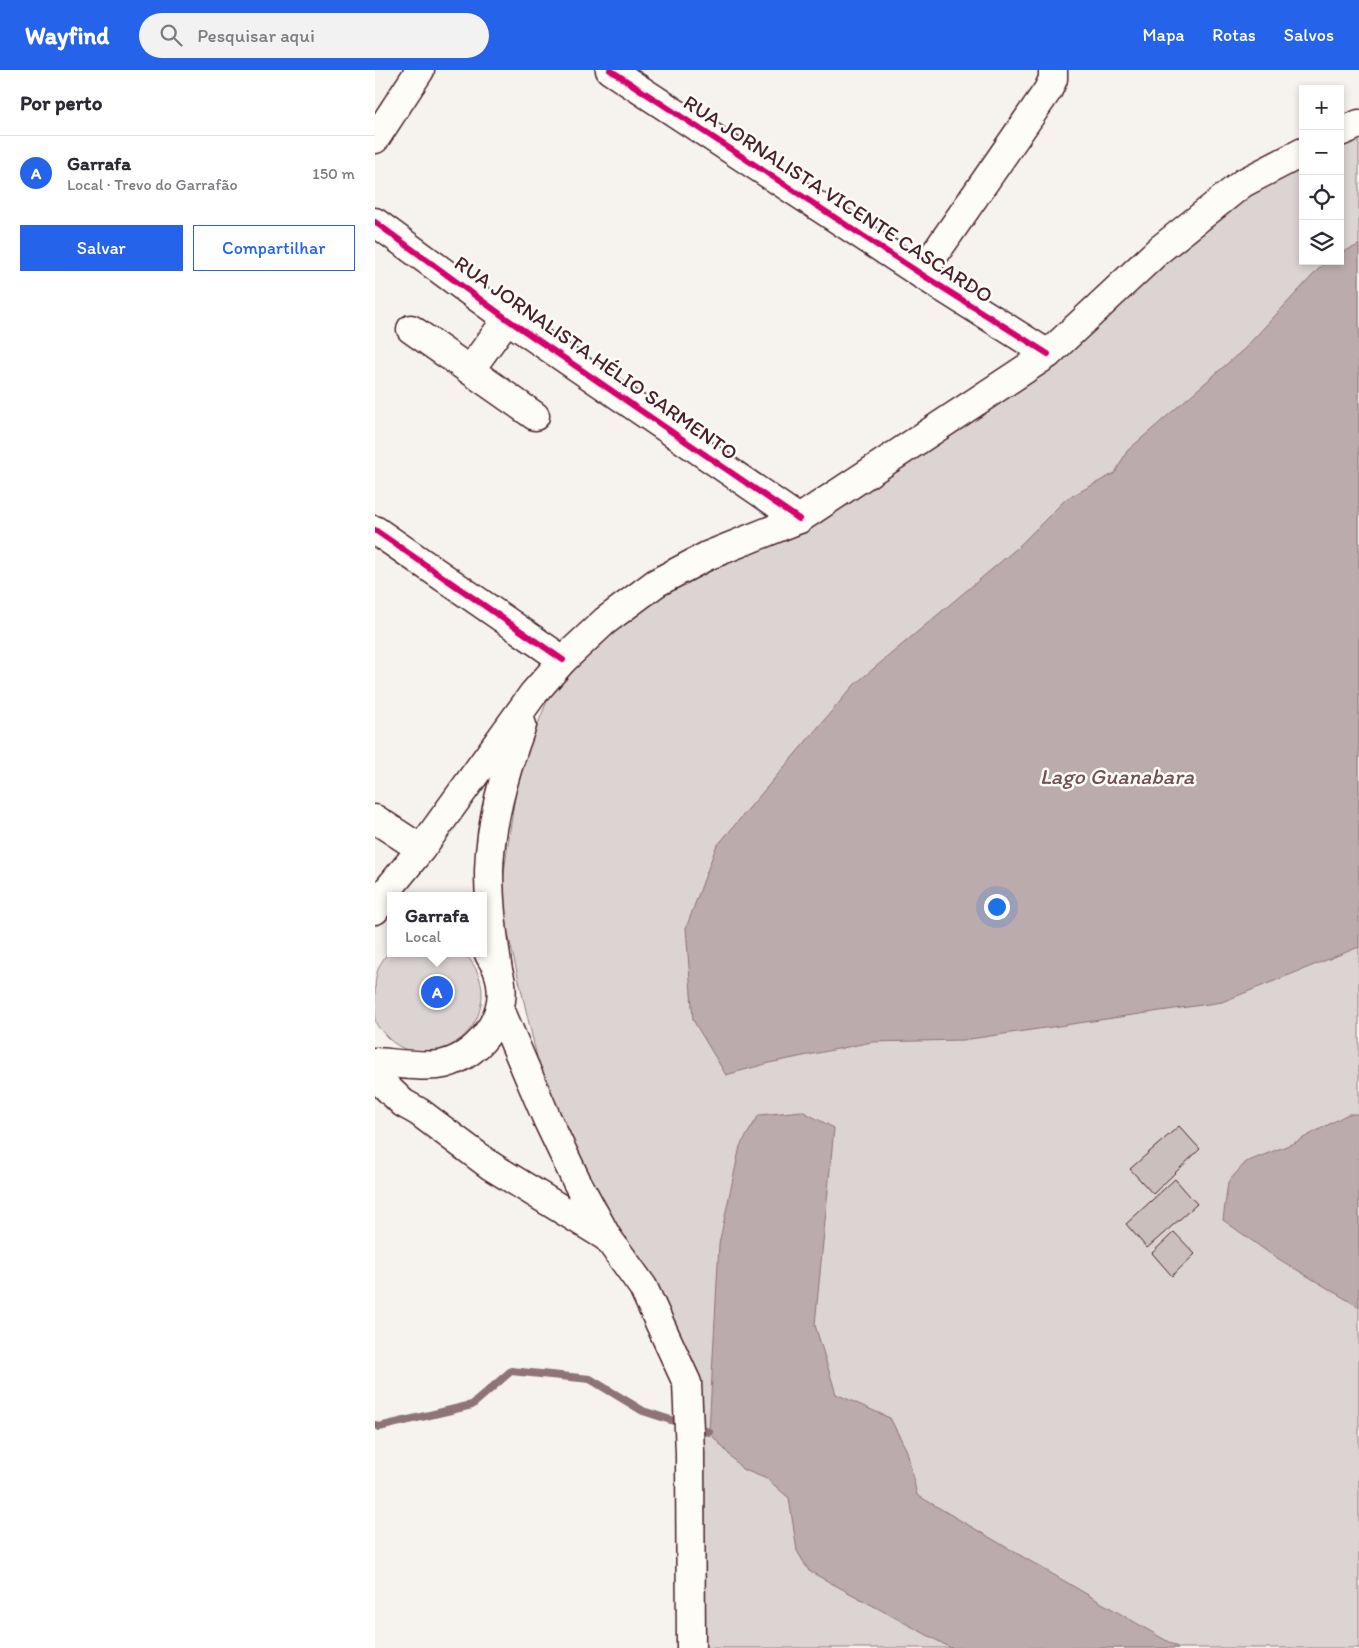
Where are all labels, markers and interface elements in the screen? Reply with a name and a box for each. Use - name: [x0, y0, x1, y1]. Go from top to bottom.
- search box: [139, 13, 489, 58]
- text: Wayfind: [25, 21, 109, 50]
- icon: search: [157, 21, 185, 49]
- text: Pesquisar aqui: [197, 24, 315, 47]
- text: Mapa: [1142, 24, 1184, 46]
- text: Rotas: [1212, 24, 1256, 46]
- text: Salvos: [1284, 24, 1334, 46]
- map controls: [1299, 85, 1344, 265]
- button: +: [1299, 85, 1344, 130]
- street label: RUA JORNALISTA VICENTE CASCARDO: [679, 89, 997, 308]
- text: Por perto: [20, 90, 102, 115]
- button: −: [1299, 130, 1344, 175]
- text: Garrafa: [67, 152, 131, 175]
- text: A: [31, 164, 41, 183]
- text: 150 m: [312, 164, 355, 183]
- text: Local · Trevo do Garrafão: [67, 175, 238, 194]
- button: locate: [1299, 175, 1344, 220]
- button: layers: [1299, 220, 1344, 265]
- button: Salvar: [20, 225, 183, 271]
- button: Compartilhar: [193, 225, 355, 271]
- street label: RUA JORNALISTA HÉLIO SARMENTO: [450, 250, 743, 465]
- water label: Lago Guanabara: [1040, 763, 1195, 790]
- popup: [387, 892, 487, 957]
- your location: [984, 894, 1010, 920]
- text: Garrafa: [405, 904, 469, 927]
- text: Local: [405, 927, 441, 946]
- pin: A: [421, 973, 453, 1011]

